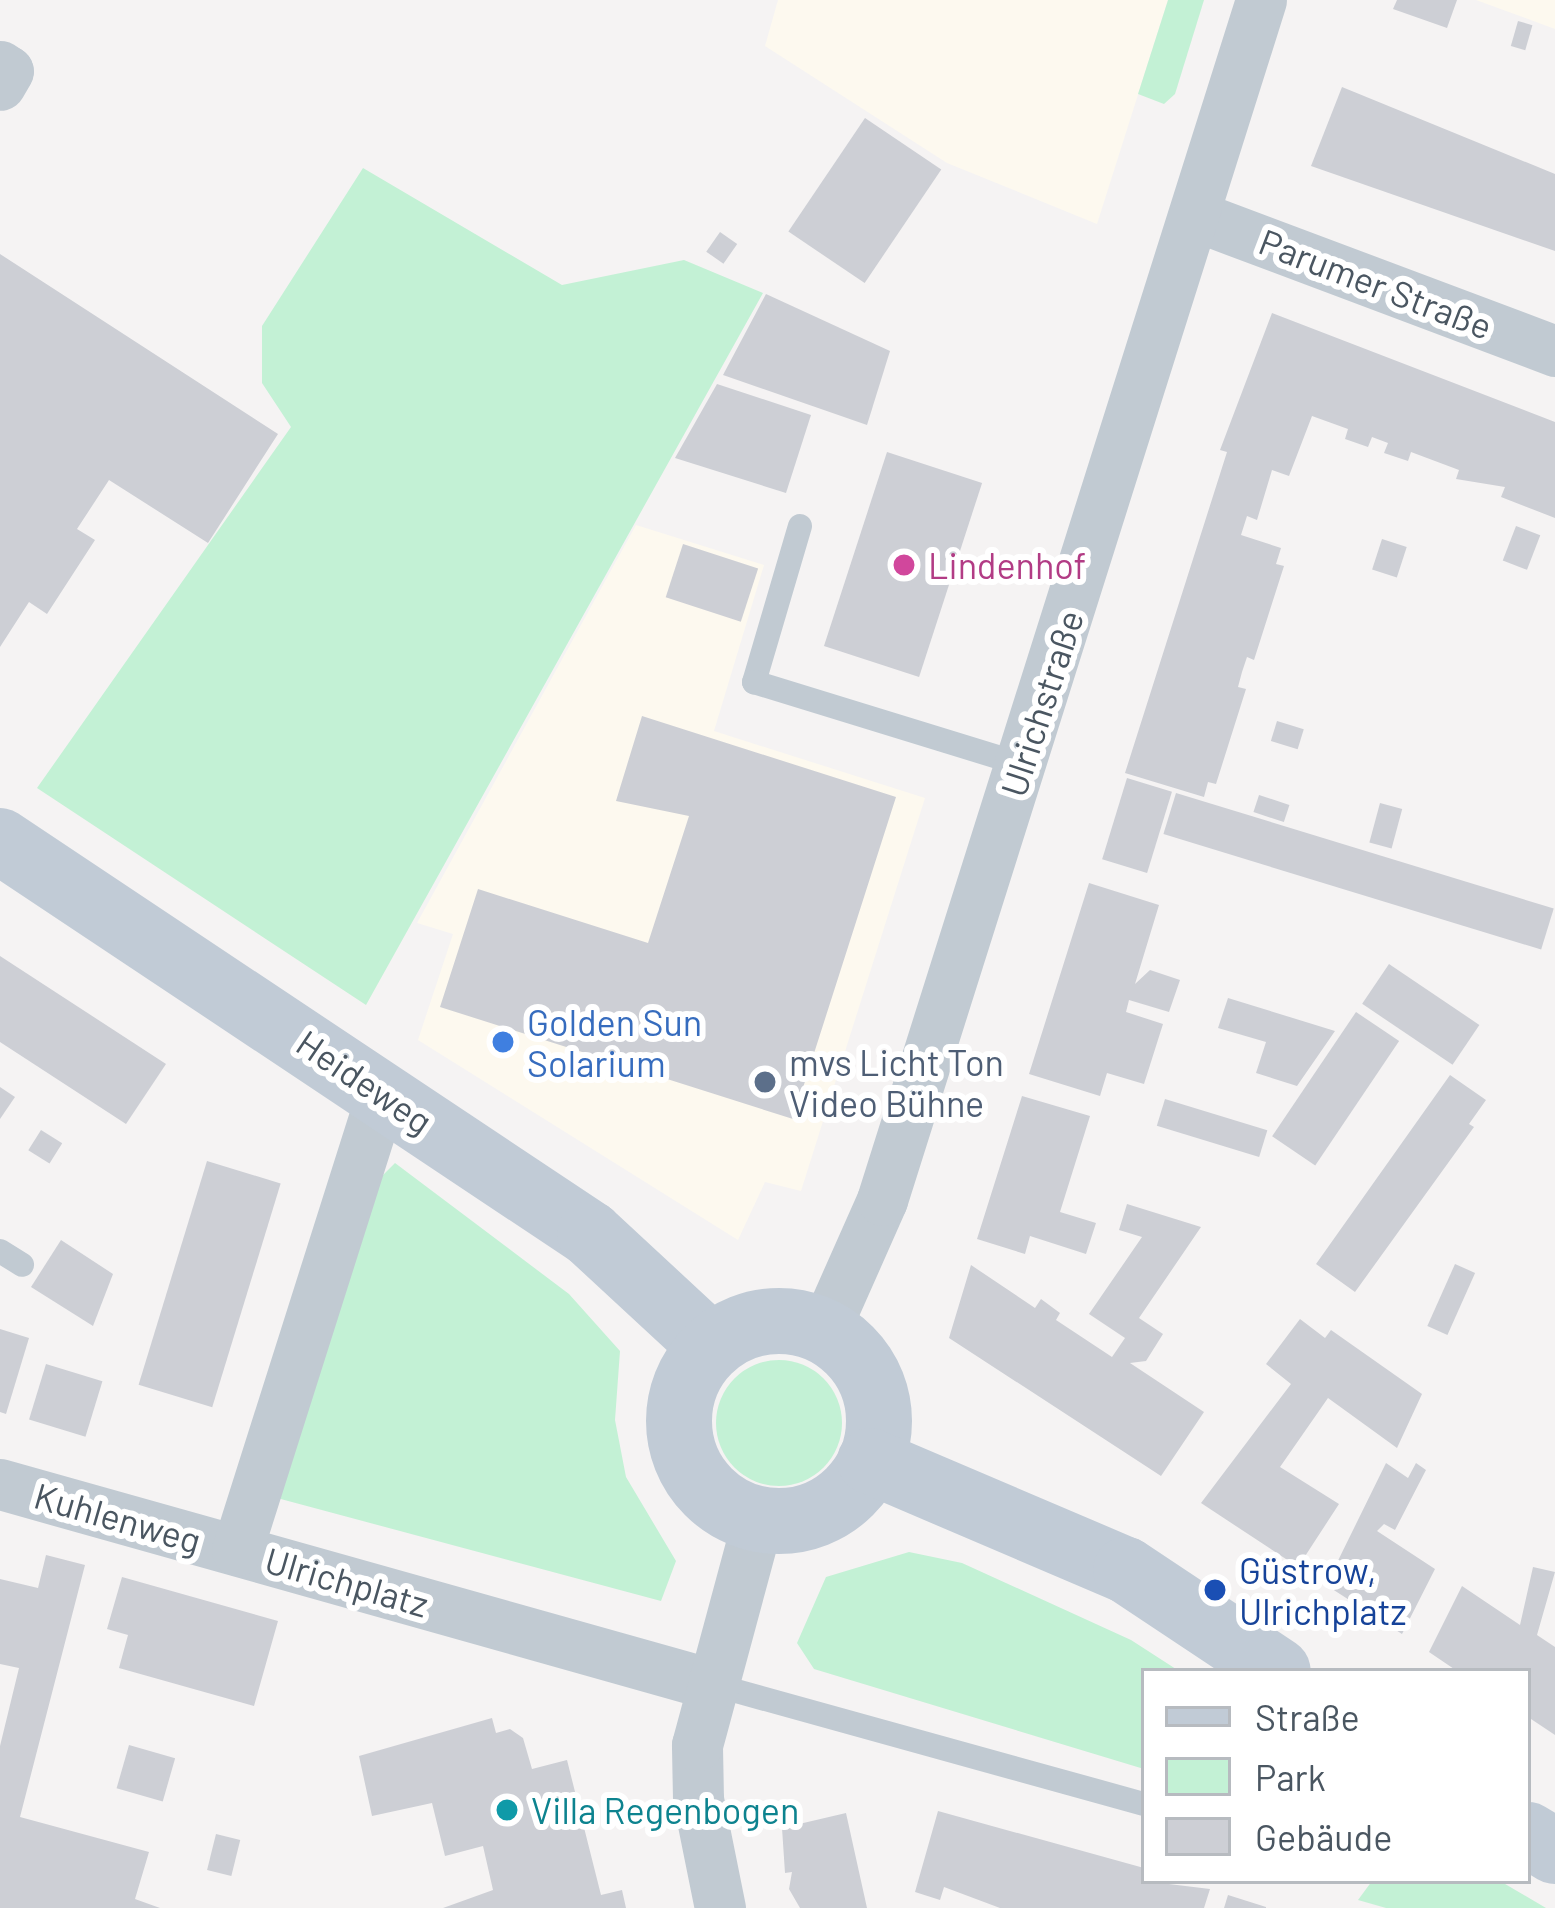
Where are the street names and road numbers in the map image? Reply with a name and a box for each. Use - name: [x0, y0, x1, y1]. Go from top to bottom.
- street label: Parumer Straße: [1254, 219, 1498, 347]
- street label: Ulrichstraße: [991, 605, 1091, 801]
- street label: Heideweg: [289, 1020, 441, 1142]
- street label: Kuhlenweg: [30, 1473, 206, 1561]
- street label: Ulrichplatz: [261, 1537, 433, 1625]

